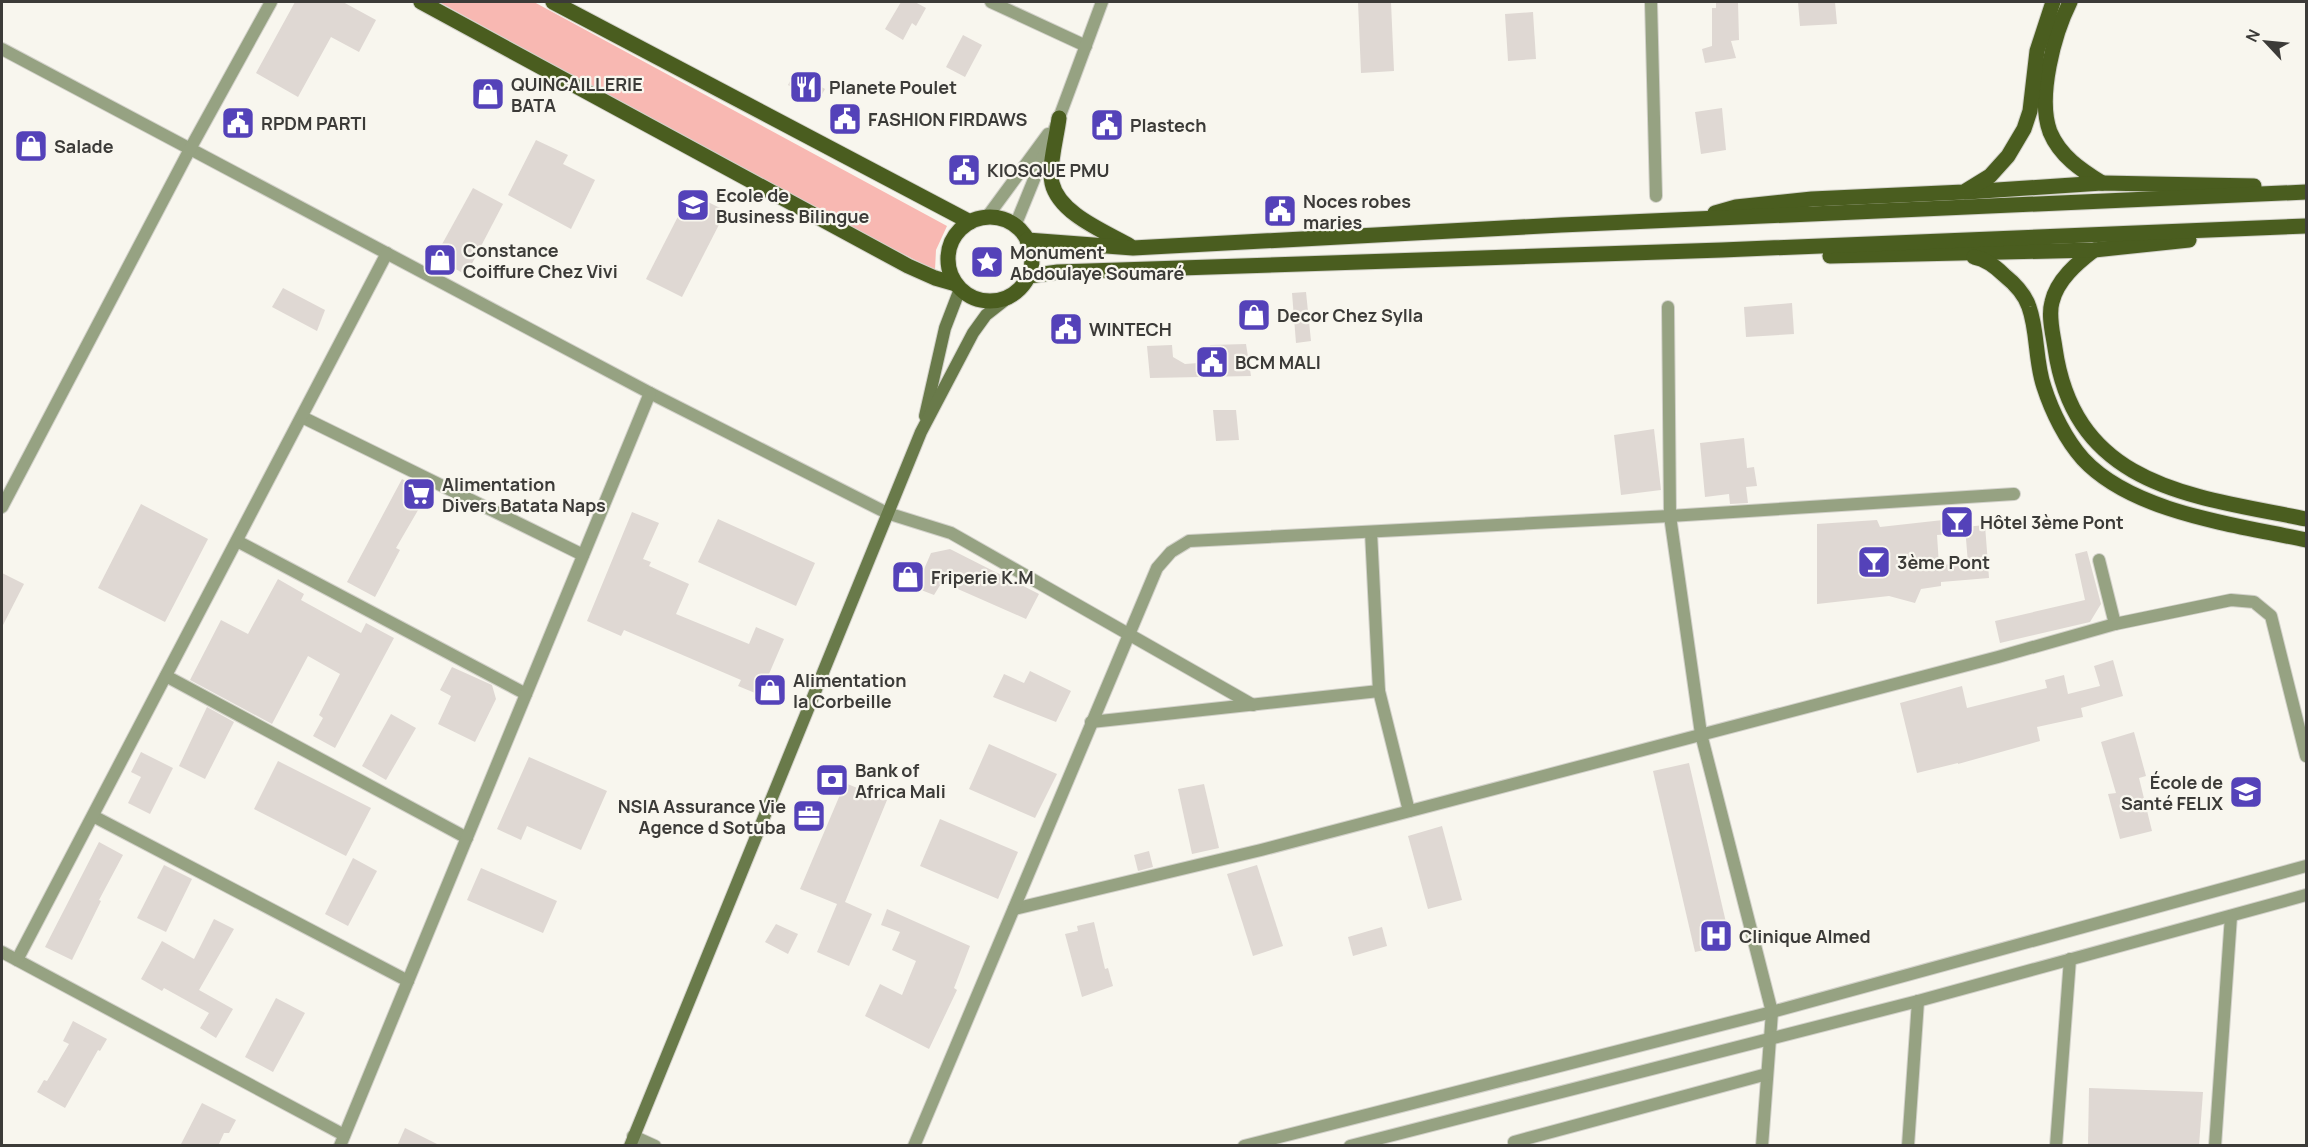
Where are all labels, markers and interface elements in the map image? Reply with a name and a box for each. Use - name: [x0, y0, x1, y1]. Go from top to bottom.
- north arrow: [2236, 12, 2296, 72]
- text: N: [2240, 25, 2265, 45]
- restaurant icon: Planete Poulet: [788, 69, 824, 105]
- place label: QUINCAILLERIE BATA: [511, 72, 643, 117]
- place label: Planete Poulet: [829, 75, 957, 99]
- shop icon: QUINCAILLERIE BATA: [470, 76, 506, 112]
- public building icon: FASHION FIRDAWS: [827, 101, 863, 137]
- public building icon: RPDM PARTI: [220, 105, 256, 141]
- place label: FASHION FIRDAWS: [868, 107, 1027, 131]
- public building icon: Plastech: [1089, 107, 1125, 143]
- place label: RPDM PARTI: [261, 111, 366, 135]
- place label: Plastech: [1130, 113, 1206, 137]
- shop icon: Salade: [13, 128, 49, 164]
- place label: Salade: [54, 134, 114, 158]
- public building icon: KIOSQUE PMU: [946, 152, 982, 188]
- place label: KIOSQUE PMU: [987, 158, 1109, 182]
- place label: Ecole de Business Bilingue: [716, 183, 870, 228]
- school or university icon: Ecole de Business Bilingue: [675, 187, 711, 223]
- place label: Noces robes maries: [1303, 189, 1411, 234]
- public building icon: Noces robes maries: [1262, 193, 1298, 229]
- place label: Constance Coiffure Chez Vivi: [463, 238, 618, 283]
- place label: Monument Abdoulaye Soumaré: [1010, 240, 1185, 285]
- shop icon: Constance Coiffure Chez Vivi: [422, 242, 458, 278]
- place icon: Monument Abdoulaye Soumaré: [969, 244, 1005, 280]
- shop icon: Decor Chez Sylla: [1236, 297, 1272, 333]
- place label: Decor Chez Sylla: [1277, 303, 1423, 327]
- public building icon: WINTECH: [1048, 311, 1084, 347]
- place label: WINTECH: [1089, 317, 1172, 341]
- public building icon: BCM MALI: [1194, 344, 1230, 380]
- place label: BCM MALI: [1235, 350, 1321, 374]
- place label: Alimentation Divers Batata Naps: [442, 472, 606, 517]
- supermarket icon: Alimentation Divers Batata Naps: [401, 476, 437, 512]
- bar icon: Hôtel 3ème Pont: [1939, 504, 1975, 540]
- place label: Hôtel 3ème Pont: [1980, 510, 2124, 534]
- bar icon: 3ème Pont: [1856, 544, 1892, 580]
- place label: 3ème Pont: [1897, 550, 1990, 574]
- shop icon: Friperie K.M: [890, 559, 926, 595]
- place label: Friperie K.M: [931, 565, 1034, 589]
- place label: Alimentation la Corbeille: [793, 668, 906, 713]
- shop icon: Alimentation la Corbeille: [752, 672, 788, 708]
- place label: Bank of Africa Mali: [855, 758, 946, 803]
- bank icon: Bank of Africa Mali: [814, 762, 850, 798]
- place label: École de Santé FELIX: [2121, 770, 2223, 815]
- school or university icon: École de Santé FELIX: [2228, 774, 2264, 810]
- place label: NSIA Assurance Vie Agence d Sotuba: [618, 794, 786, 839]
- office icon: NSIA Assurance Vie Agence d Sotuba: [791, 798, 827, 834]
- hospital icon: Clinique Almed: [1698, 918, 1734, 954]
- place label: Clinique Almed: [1739, 924, 1871, 948]

